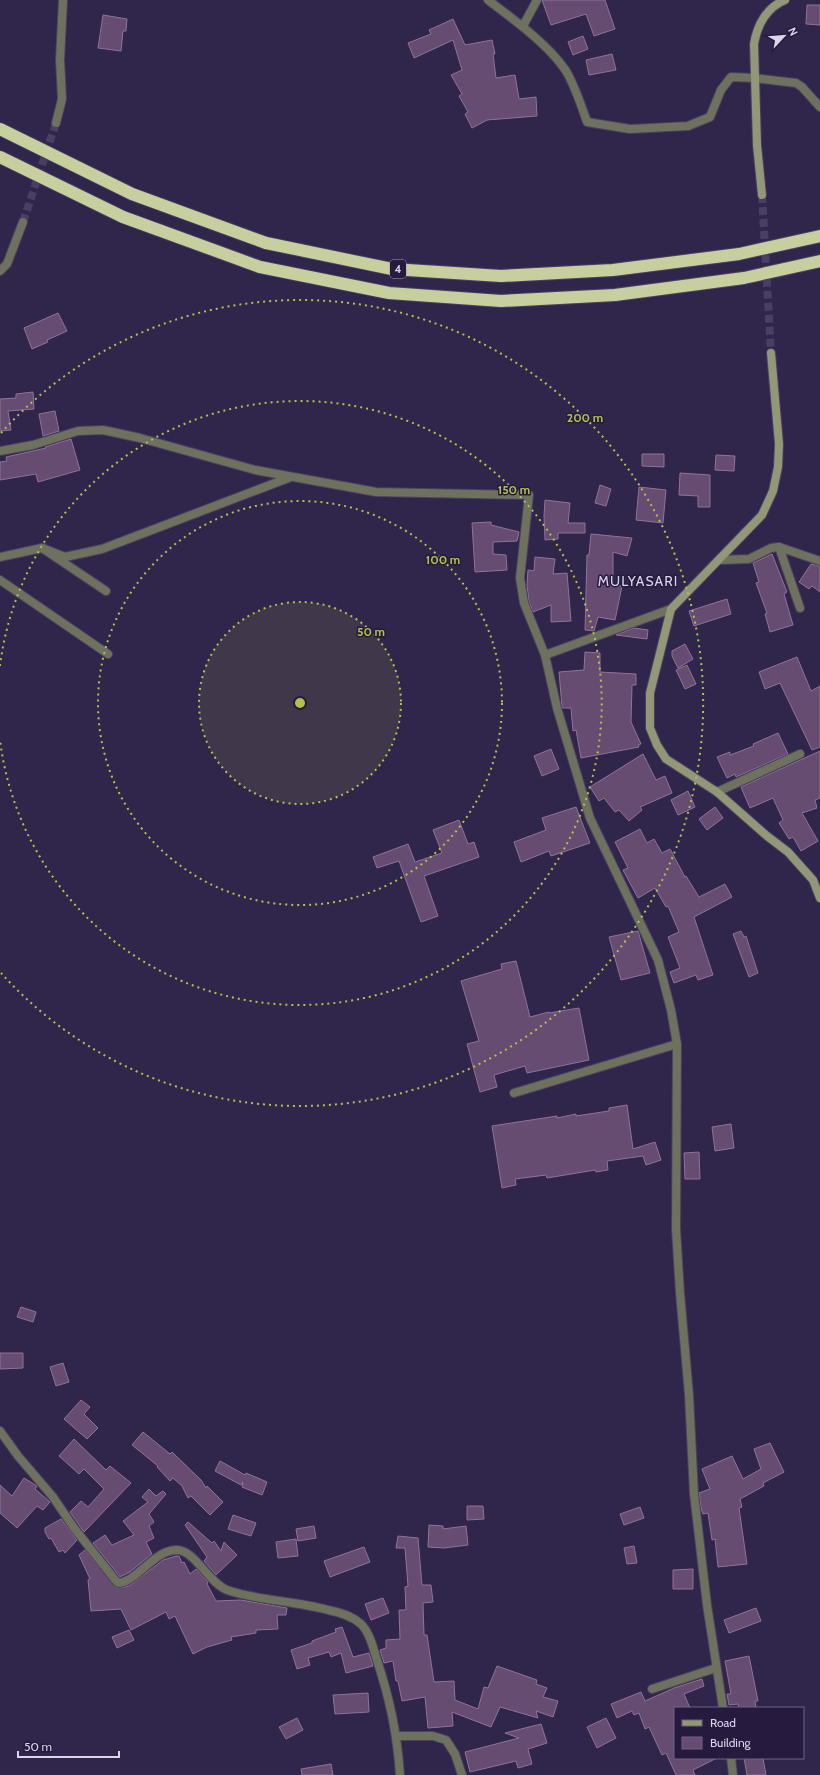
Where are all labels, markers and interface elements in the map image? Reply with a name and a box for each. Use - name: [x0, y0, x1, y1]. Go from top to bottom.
- north arrow: [764, 16, 804, 56]
- text: N: [785, 25, 801, 38]
- road number: 4: [390, 260, 406, 278]
- text: 200 m: [567, 410, 603, 425]
- text: 150 m: [498, 482, 530, 497]
- text: 100 m: [426, 552, 460, 567]
- district label: MULYASARI: [598, 572, 678, 590]
- text: 50 m: [357, 624, 385, 639]
- centre of rings: [293, 696, 307, 710]
- legend: [674, 1707, 804, 1759]
- text: Road: [710, 1715, 736, 1730]
- scale bar: [18, 1733, 119, 1759]
- text: Building: [710, 1735, 752, 1750]
- text: 50 m: [24, 1739, 52, 1754]

